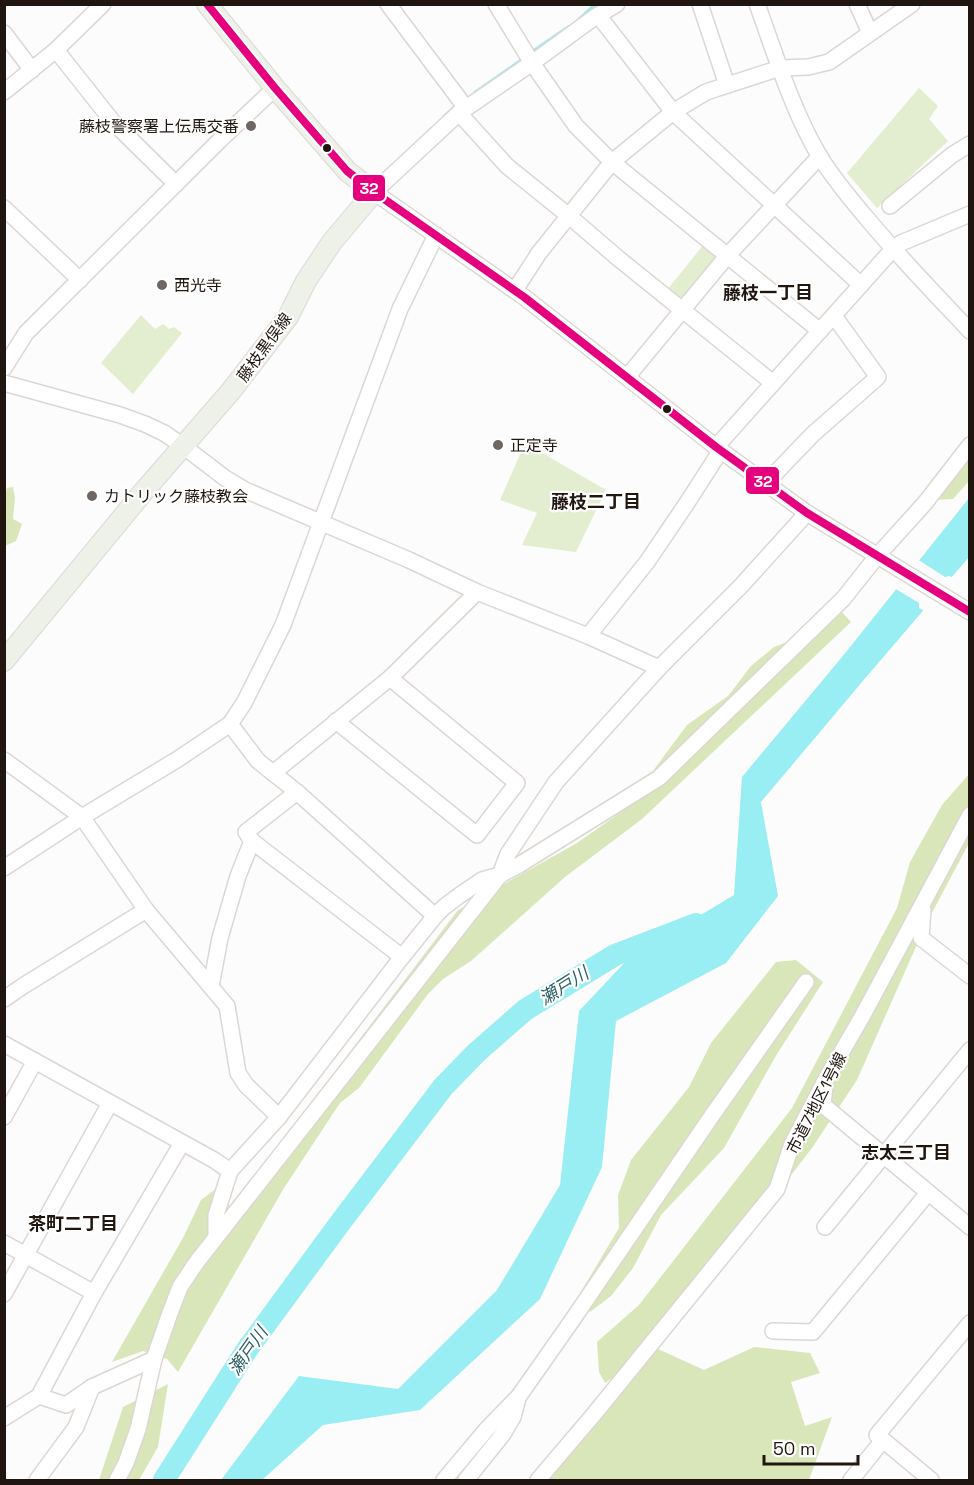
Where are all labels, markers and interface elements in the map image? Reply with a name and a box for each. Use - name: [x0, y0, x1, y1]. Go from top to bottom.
- place label: 藤枝警察署上伝馬交番: [79, 116, 239, 137]
- marker: 藤枝警察署上伝馬交番: [244, 119, 258, 133]
- unlabelled marker: [321, 142, 333, 154]
- line badge: 32: [352, 174, 386, 202]
- text: 32: [359, 178, 379, 199]
- place label: 西光寺: [174, 275, 222, 296]
- marker: 西光寺: [155, 278, 169, 292]
- district label: 藤枝一丁目: [723, 281, 813, 304]
- street label: 藤枝黒俣線: [232, 309, 296, 386]
- unlabelled marker: [661, 403, 673, 415]
- place label: 正定寺: [510, 435, 558, 456]
- marker: 正定寺: [491, 438, 505, 452]
- line badge: 32: [745, 466, 780, 495]
- text: 32: [753, 471, 773, 492]
- place label: カトリック藤枝教会: [104, 486, 248, 507]
- marker: カトリック藤枝教会: [85, 489, 99, 503]
- district label: 藤枝二丁目: [551, 490, 641, 513]
- water label: 瀬戸川: [535, 960, 594, 1010]
- street label: 市道7地区1号線: [782, 1049, 851, 1158]
- district label: 志太三丁目: [861, 1141, 951, 1164]
- district label: 茶町二丁目: [28, 1212, 118, 1235]
- water label: 瀬戸川: [223, 1320, 274, 1379]
- scale bar: [764, 1428, 858, 1466]
- text: 50 m: [773, 1437, 815, 1460]

